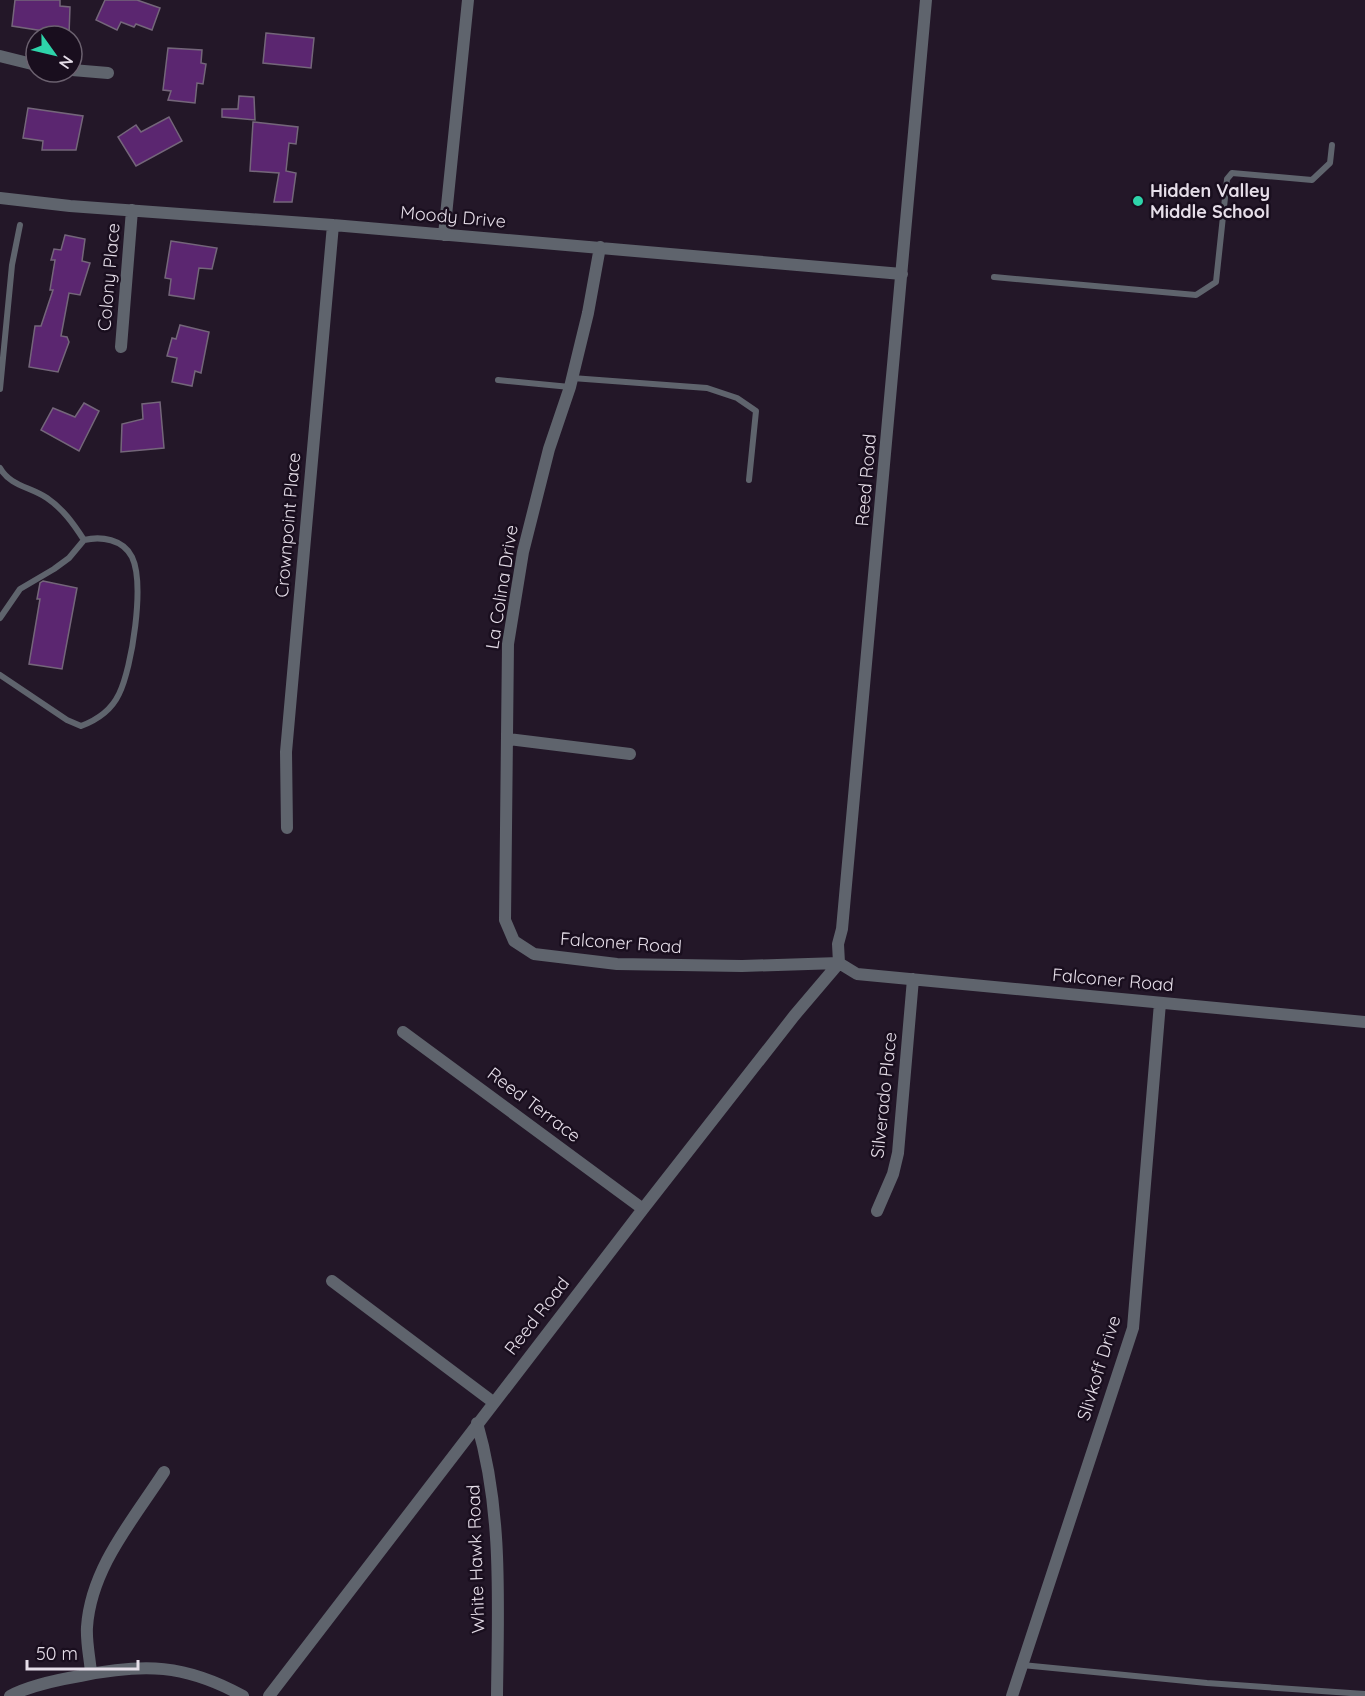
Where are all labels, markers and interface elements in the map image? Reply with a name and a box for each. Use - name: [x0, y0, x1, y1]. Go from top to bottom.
- north arrow: [24, 24, 84, 84]
- text: N: [55, 52, 78, 73]
- place label: Hidden Valley Middle School: [1150, 179, 1270, 223]
- marker: Hidden Valley Middle School: [1131, 194, 1145, 208]
- street label: Moody Drive: [399, 200, 507, 233]
- street label: Colony Place: [92, 222, 125, 332]
- street label: Reed Road: [850, 433, 881, 527]
- street label: Crownpoint Place: [270, 452, 305, 598]
- street label: La Colina Drive: [480, 523, 523, 651]
- street label: Falconer Road: [559, 927, 683, 958]
- street label: Falconer Road: [1051, 963, 1175, 996]
- street label: Silverado Place: [865, 1031, 902, 1159]
- street label: Reed Terrace: [483, 1062, 586, 1147]
- street label: Reed Road: [499, 1272, 574, 1359]
- street label: Slivkoff Drive: [1072, 1312, 1125, 1423]
- street label: White Hawk Road: [461, 1484, 490, 1634]
- scale bar: [27, 1633, 138, 1671]
- text: 50 m: [36, 1642, 78, 1665]

